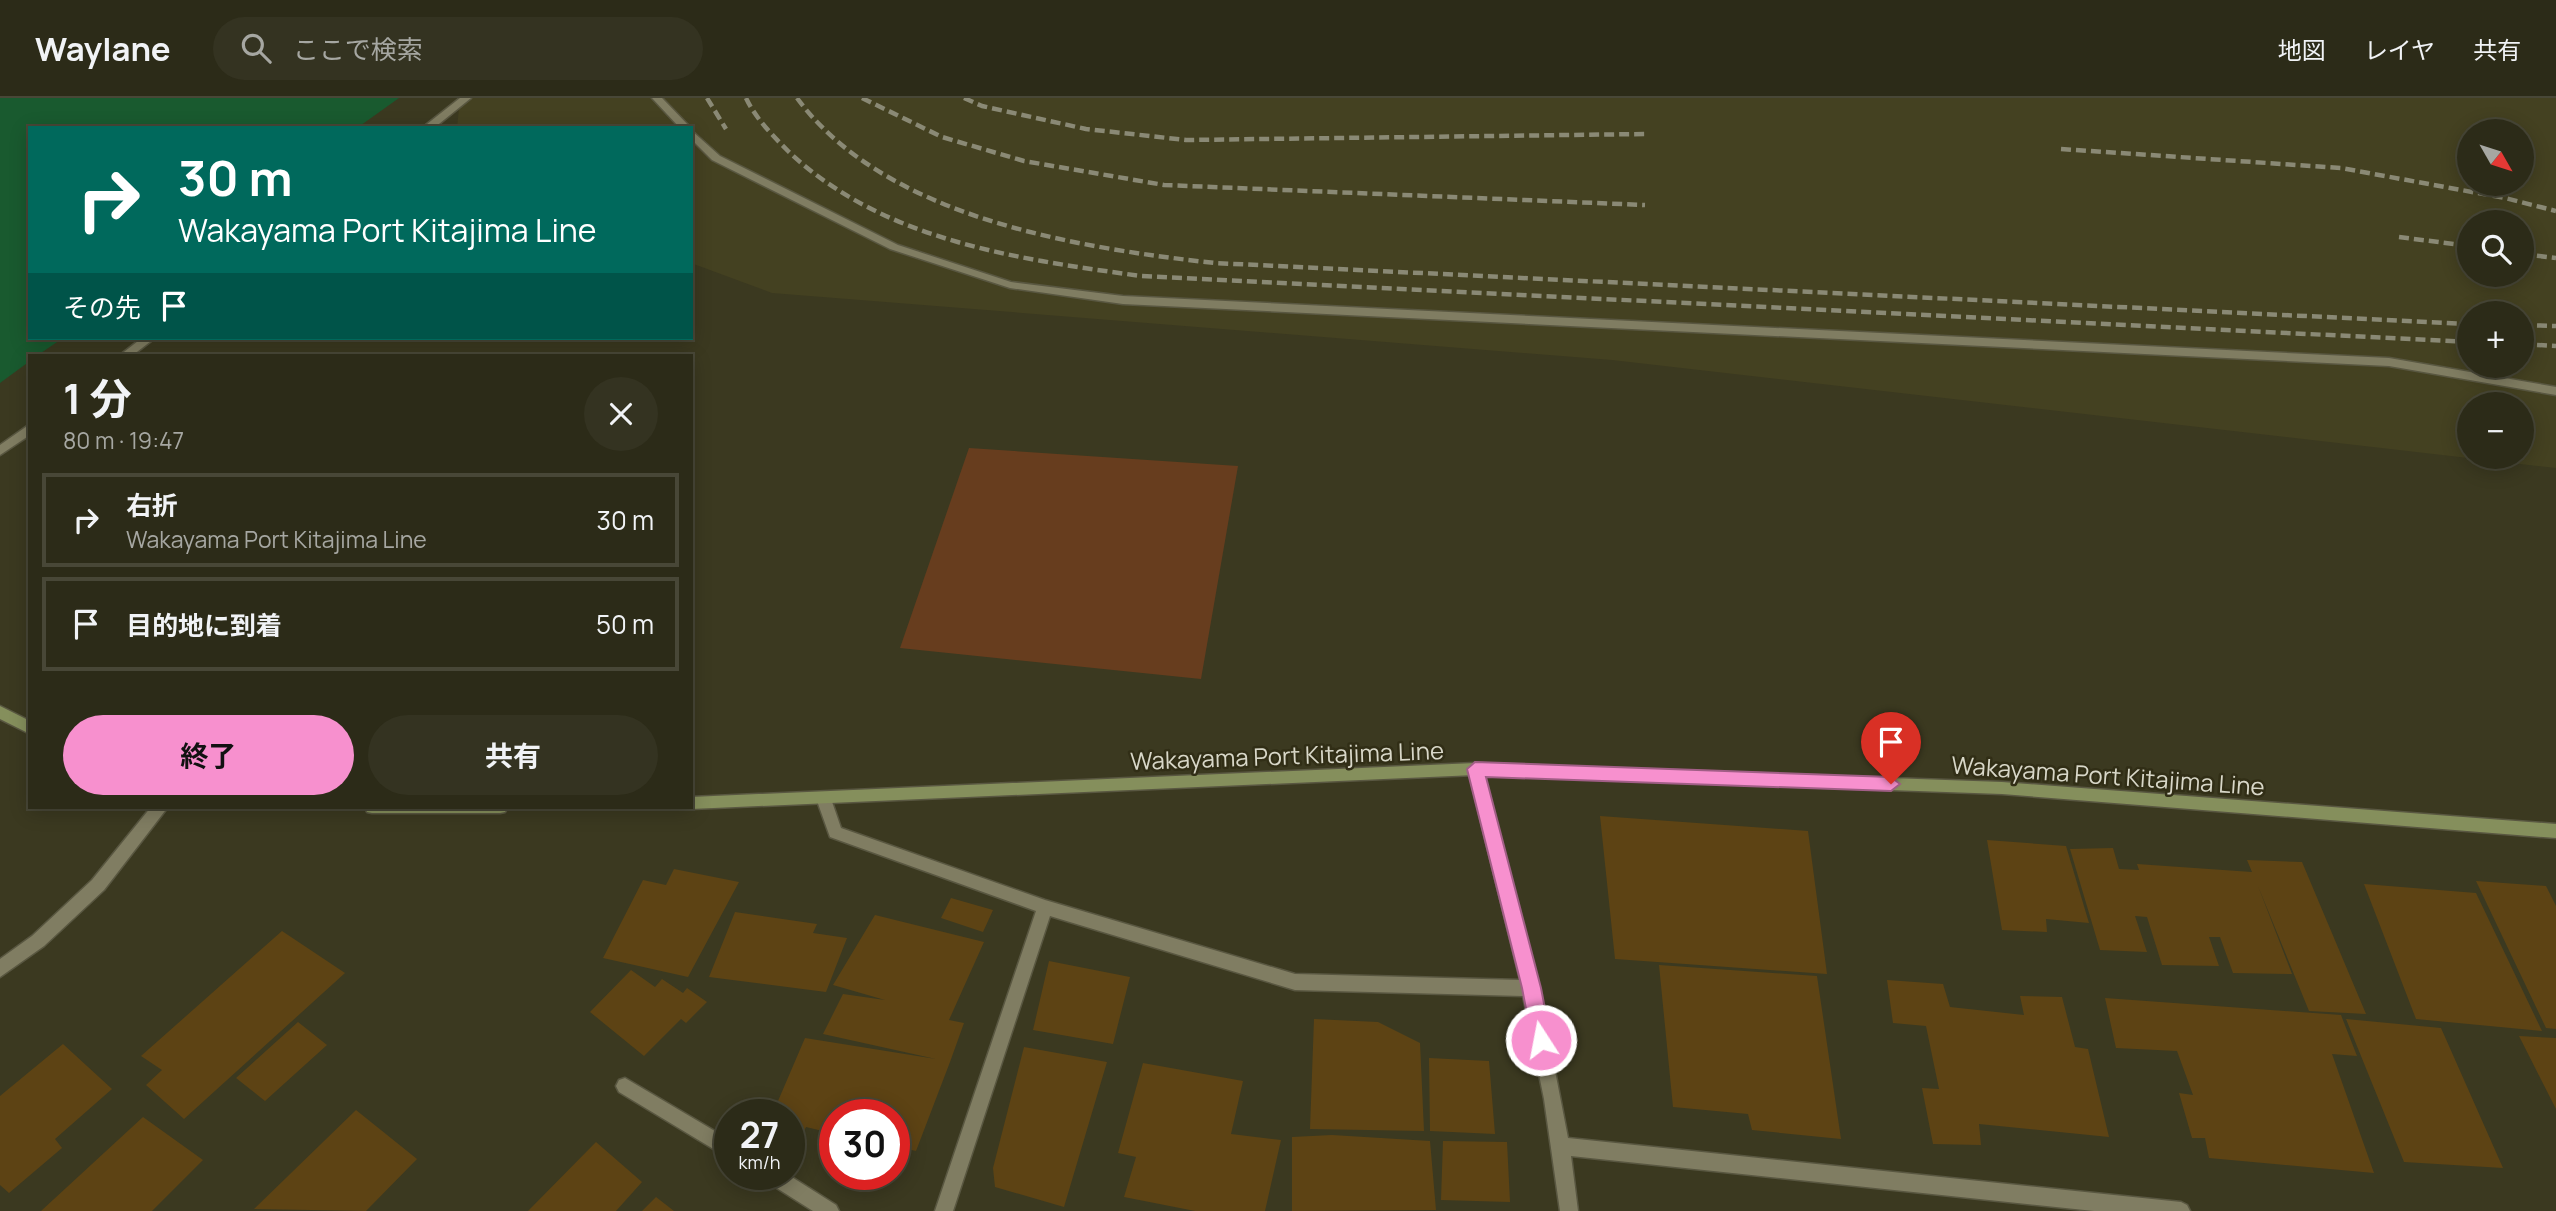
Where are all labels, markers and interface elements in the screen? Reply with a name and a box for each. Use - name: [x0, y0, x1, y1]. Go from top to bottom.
- search box: [213, 17, 703, 80]
- text: Waylane: [35, 26, 171, 71]
- icon: search: [237, 29, 275, 67]
- text: ここで検索: [293, 31, 423, 67]
- text: 地図: [2278, 33, 2326, 66]
- text: レイヤ: [2364, 33, 2435, 66]
- text: 共有: [2473, 33, 2521, 66]
- north arrow: [2457, 119, 2534, 196]
- map controls: [2457, 119, 2534, 469]
- text: 30 m: [178, 144, 293, 211]
- icon: right: [63, 154, 154, 245]
- text: Wakayama Port Kitajima Line: [178, 208, 596, 252]
- button: search: [2457, 210, 2534, 287]
- icon: arrive: [155, 287, 193, 325]
- text: その先: [63, 289, 141, 325]
- button: +: [2457, 301, 2534, 378]
- text: 1 分: [63, 369, 132, 427]
- button: close: [584, 377, 658, 451]
- button: −: [2457, 392, 2534, 469]
- text: 80 m · 19:47: [63, 424, 184, 456]
- text: 右折: [126, 487, 178, 523]
- icon: right: [67, 501, 105, 539]
- text: 30 m: [597, 502, 654, 538]
- text: Wakayama Port Kitajima Line: [126, 523, 427, 555]
- icon: arrive: [67, 605, 105, 643]
- text: 50 m: [596, 606, 654, 642]
- text: 目的地に到着: [126, 607, 282, 643]
- pin: [1861, 712, 1921, 784]
- button: 終了: [63, 715, 354, 795]
- button: 共有: [368, 715, 658, 795]
- icon: arrive: [1872, 723, 1910, 761]
- street label: Wakayama Port Kitajima Line: [1130, 733, 1444, 777]
- street label: Wakayama Port Kitajima Line: [1950, 748, 2266, 802]
- position arrow: [1504, 1003, 1578, 1077]
- speed limit sign: 30: [819, 1099, 910, 1190]
- text: 27: [740, 1111, 779, 1159]
- text: km/h: [739, 1150, 780, 1174]

